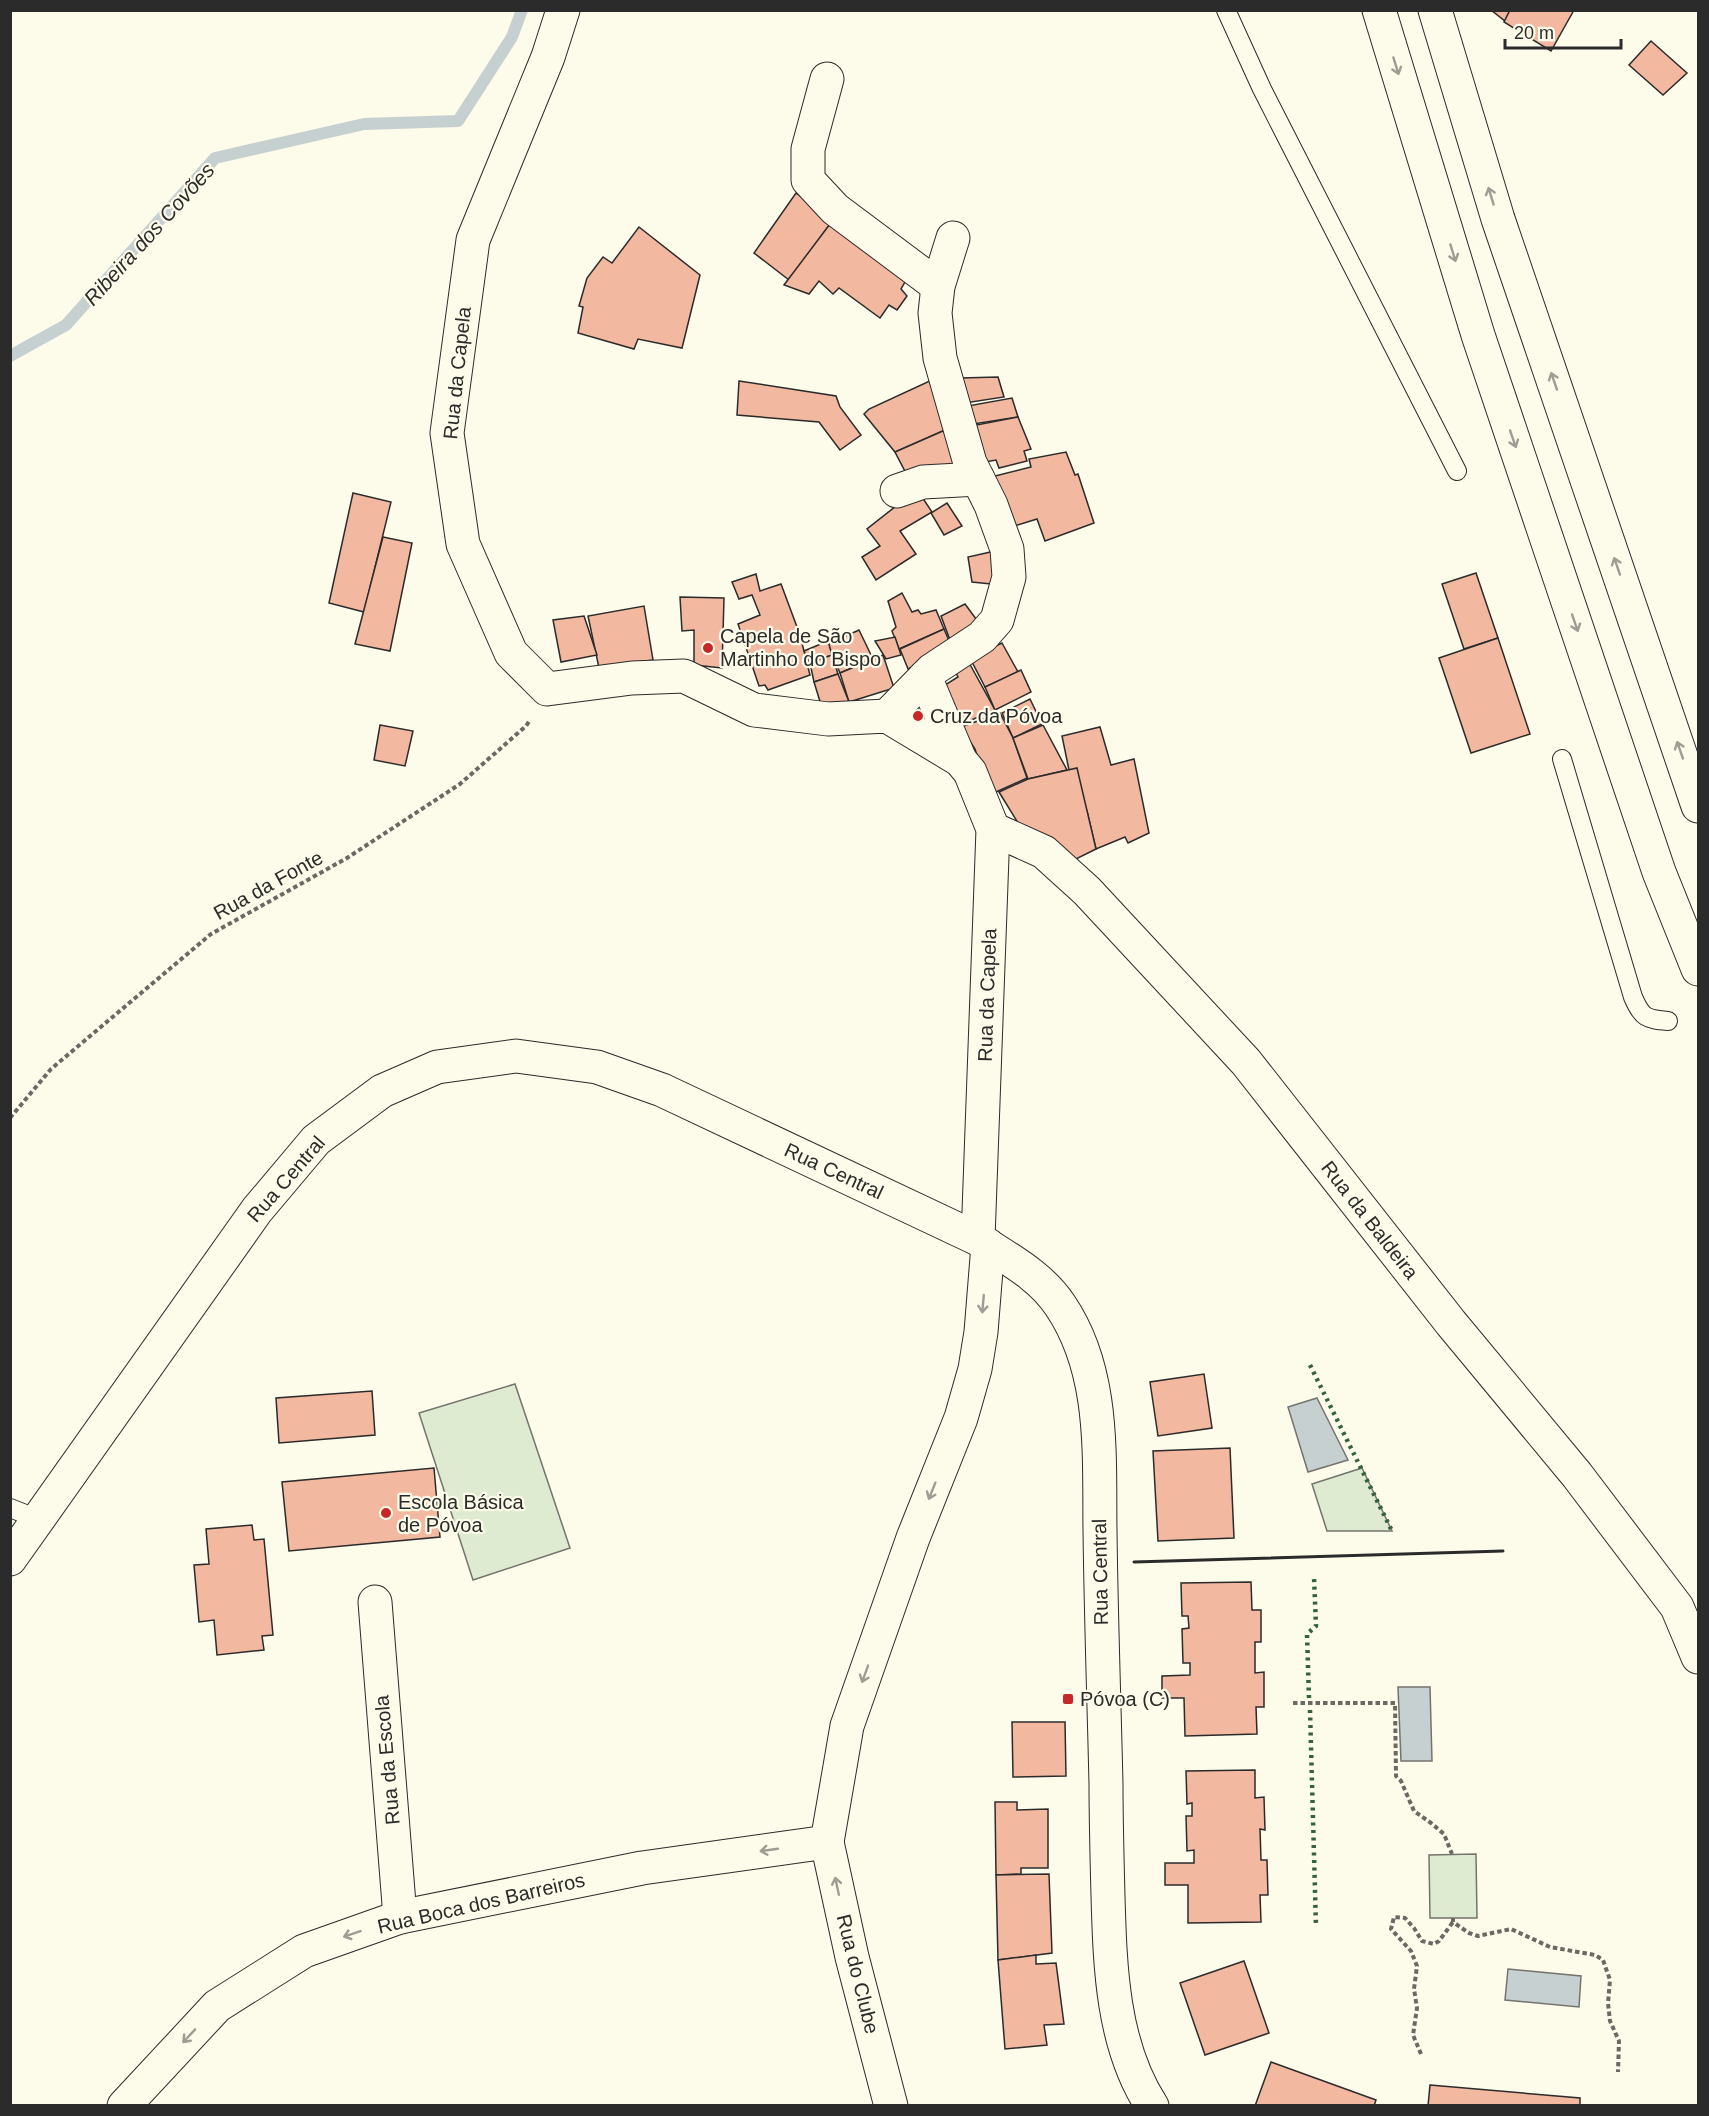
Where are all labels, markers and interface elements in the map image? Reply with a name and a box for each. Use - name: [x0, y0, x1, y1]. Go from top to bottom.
- scale bar: [1505, 12, 1620, 50]
- text: 20 m: [1514, 23, 1554, 43]
- one-way arrow: [1391, 57, 1402, 76]
- water label: Ribeira dos Covões: [79, 158, 219, 310]
- one-way arrow: [1485, 187, 1496, 206]
- one-way arrow: [1448, 243, 1459, 262]
- street label: Rua da Capela: [439, 305, 475, 441]
- one-way arrow: [1547, 372, 1558, 391]
- one-way arrow: [1508, 429, 1519, 448]
- one-way arrow: [1610, 557, 1621, 576]
- one-way arrow: [1570, 614, 1581, 633]
- place label: Capela de São Martinho do Bispo: [720, 625, 881, 670]
- marker: Capela de São Martinho do Bispo: [701, 641, 715, 655]
- place label: Cruz da Póvoa: [930, 705, 1063, 727]
- marker: Cruz da Póvoa: [911, 709, 925, 723]
- one-way arrow: [1673, 741, 1684, 760]
- street label: Rua da Fonte: [210, 846, 326, 924]
- street label: Rua da Capela: [974, 927, 1000, 1062]
- street label: Rua Central: [243, 1132, 329, 1226]
- street label: Rua Central: [781, 1138, 887, 1204]
- street label: Rua da Baldeira: [1317, 1157, 1423, 1284]
- one-way arrow: [977, 1293, 988, 1313]
- one-way arrow: [926, 1481, 937, 1499]
- place label: Escola Básica de Póvoa: [398, 1491, 524, 1536]
- marker: Escola Básica de Póvoa: [379, 1506, 393, 1520]
- street label: Rua Central: [1088, 1518, 1112, 1626]
- one-way arrow: [859, 1664, 870, 1683]
- place label: Póvoa (C): [1080, 1688, 1170, 1710]
- marker: Póvoa (C): [1061, 1692, 1075, 1706]
- street label: Rua da Escola: [370, 1693, 404, 1826]
- one-way arrow: [760, 1844, 780, 1855]
- street label: Rua Boca dos Barreiros: [375, 1868, 587, 1938]
- one-way arrow: [830, 1876, 842, 1895]
- street label: Rua do Clube: [833, 1912, 883, 2036]
- one-way arrow: [343, 1929, 362, 1940]
- one-way arrow: [182, 2028, 196, 2043]

